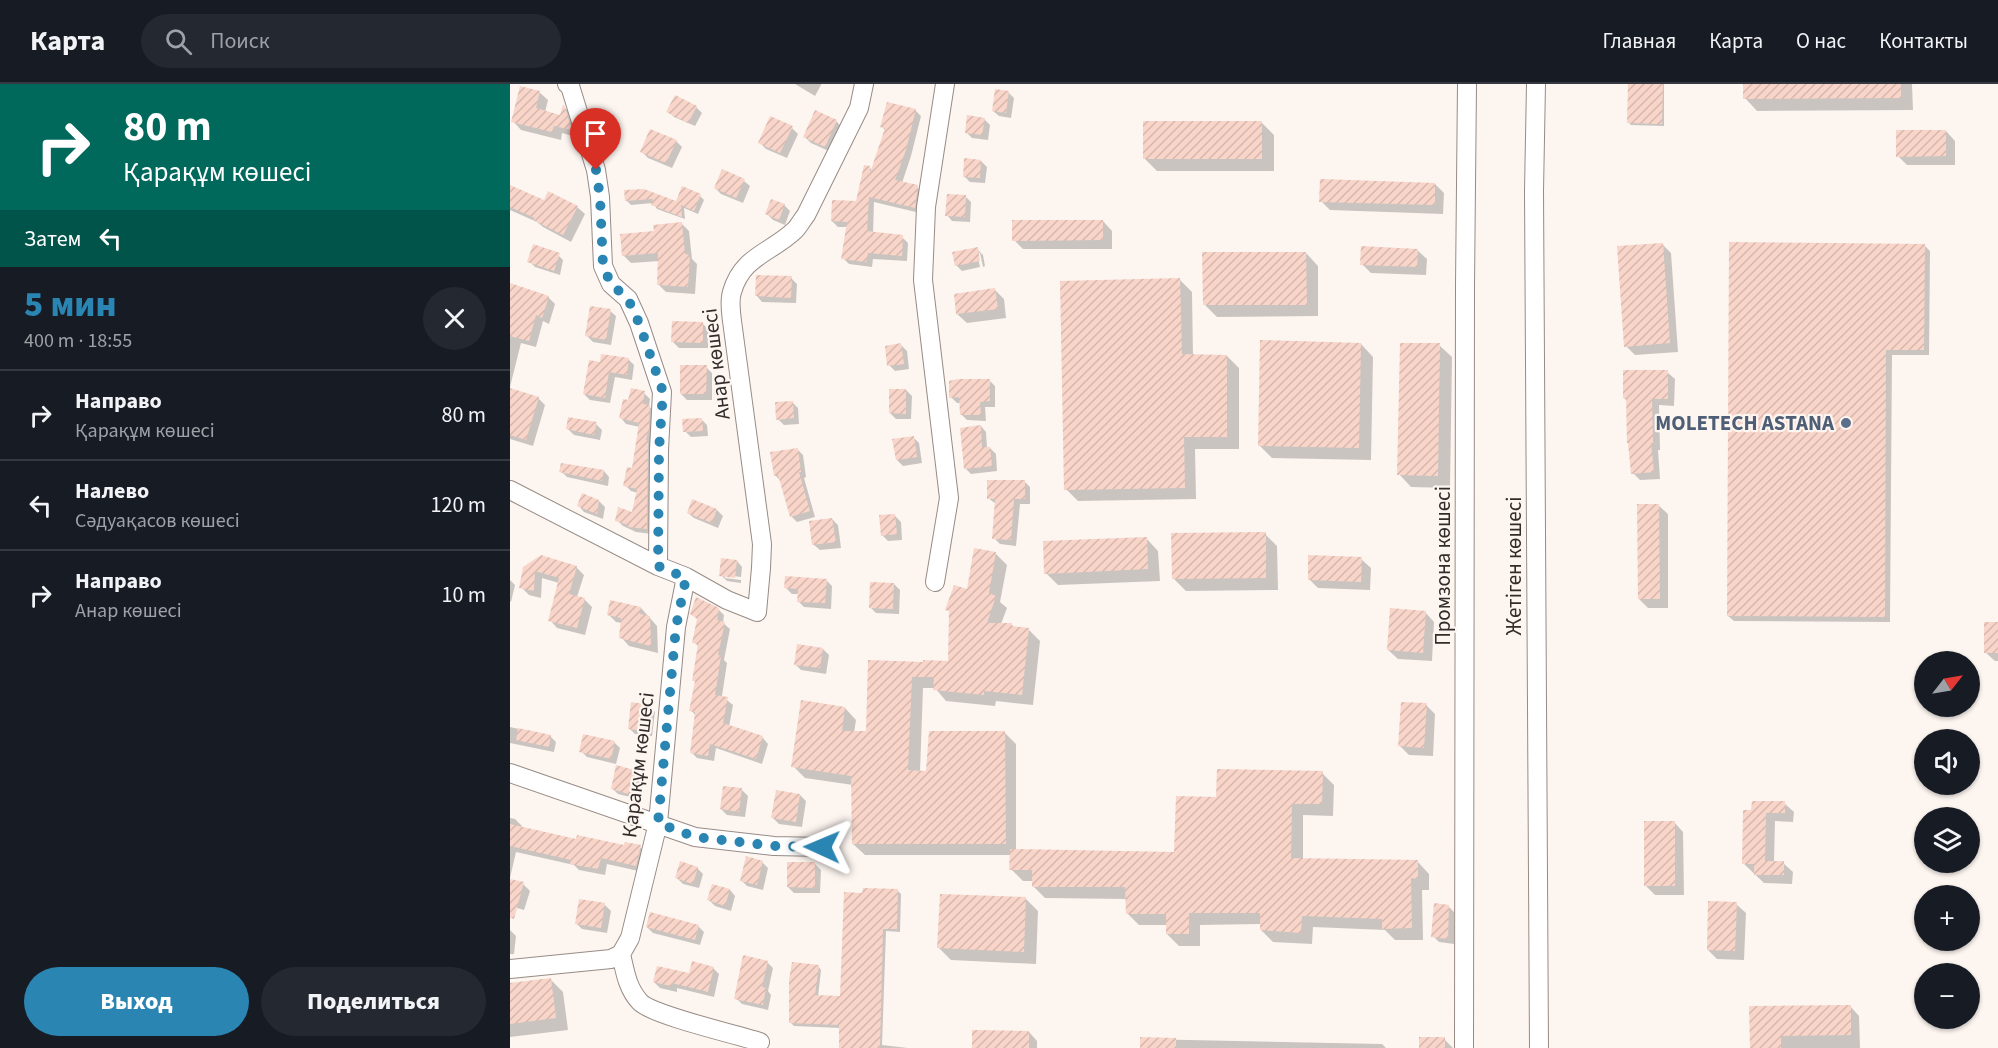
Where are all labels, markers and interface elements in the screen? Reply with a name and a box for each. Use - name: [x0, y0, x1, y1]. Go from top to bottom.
- search box: [141, 14, 561, 68]
- text: Карта: [30, 21, 105, 61]
- icon: search: [162, 25, 195, 58]
- text: Поиск: [210, 25, 270, 57]
- text: Главная: [1603, 26, 1676, 56]
- text: Карта: [1709, 26, 1763, 56]
- text: О нас: [1796, 26, 1846, 56]
- text: Контакты: [1879, 26, 1968, 56]
- text: 80 m: [123, 97, 212, 157]
- icon: right: [24, 108, 102, 186]
- pin: [570, 108, 621, 170]
- icon: arrive: [579, 117, 612, 150]
- text: Қарақұм көшесі: [123, 153, 311, 192]
- icon: left: [94, 222, 127, 255]
- text: Затем: [24, 223, 82, 255]
- text: 5 мин: [24, 279, 117, 330]
- button: close: [423, 287, 486, 350]
- street label: Анар көшесі: [694, 307, 738, 421]
- text: 400 m · 18:55: [24, 327, 132, 355]
- text: Направо: [75, 385, 162, 417]
- icon: right: [24, 399, 57, 432]
- text: 80 m: [441, 399, 486, 431]
- place label: MOLETECH ASTANA: [1655, 408, 1835, 438]
- marker: MOLETECH ASTANA: [1839, 416, 1853, 430]
- text: Қарақұм көшесі: [75, 417, 215, 445]
- text: Налево: [75, 475, 149, 507]
- street label: Промзона көшесі: [1428, 486, 1458, 646]
- icon: left: [24, 489, 57, 522]
- text: 120 m: [431, 489, 486, 521]
- street label: Жетіген көшесі: [1499, 497, 1529, 635]
- text: Сәдуақасов көшесі: [75, 507, 240, 535]
- text: Направо: [75, 565, 162, 597]
- icon: right: [24, 579, 57, 612]
- text: 10 m: [441, 579, 486, 611]
- text: Анар көшесі: [75, 597, 182, 625]
- north arrow: [1914, 651, 1980, 717]
- map controls: [1914, 651, 1980, 1029]
- street label: Қарақұм көшесі: [614, 690, 662, 840]
- button: sound: [1914, 729, 1980, 795]
- button: layers: [1914, 807, 1980, 873]
- position arrow: [790, 815, 854, 879]
- button: +: [1914, 885, 1980, 951]
- button: −: [1914, 963, 1980, 1029]
- button: Выход: [24, 967, 249, 1036]
- button: Поделиться: [261, 967, 486, 1036]

